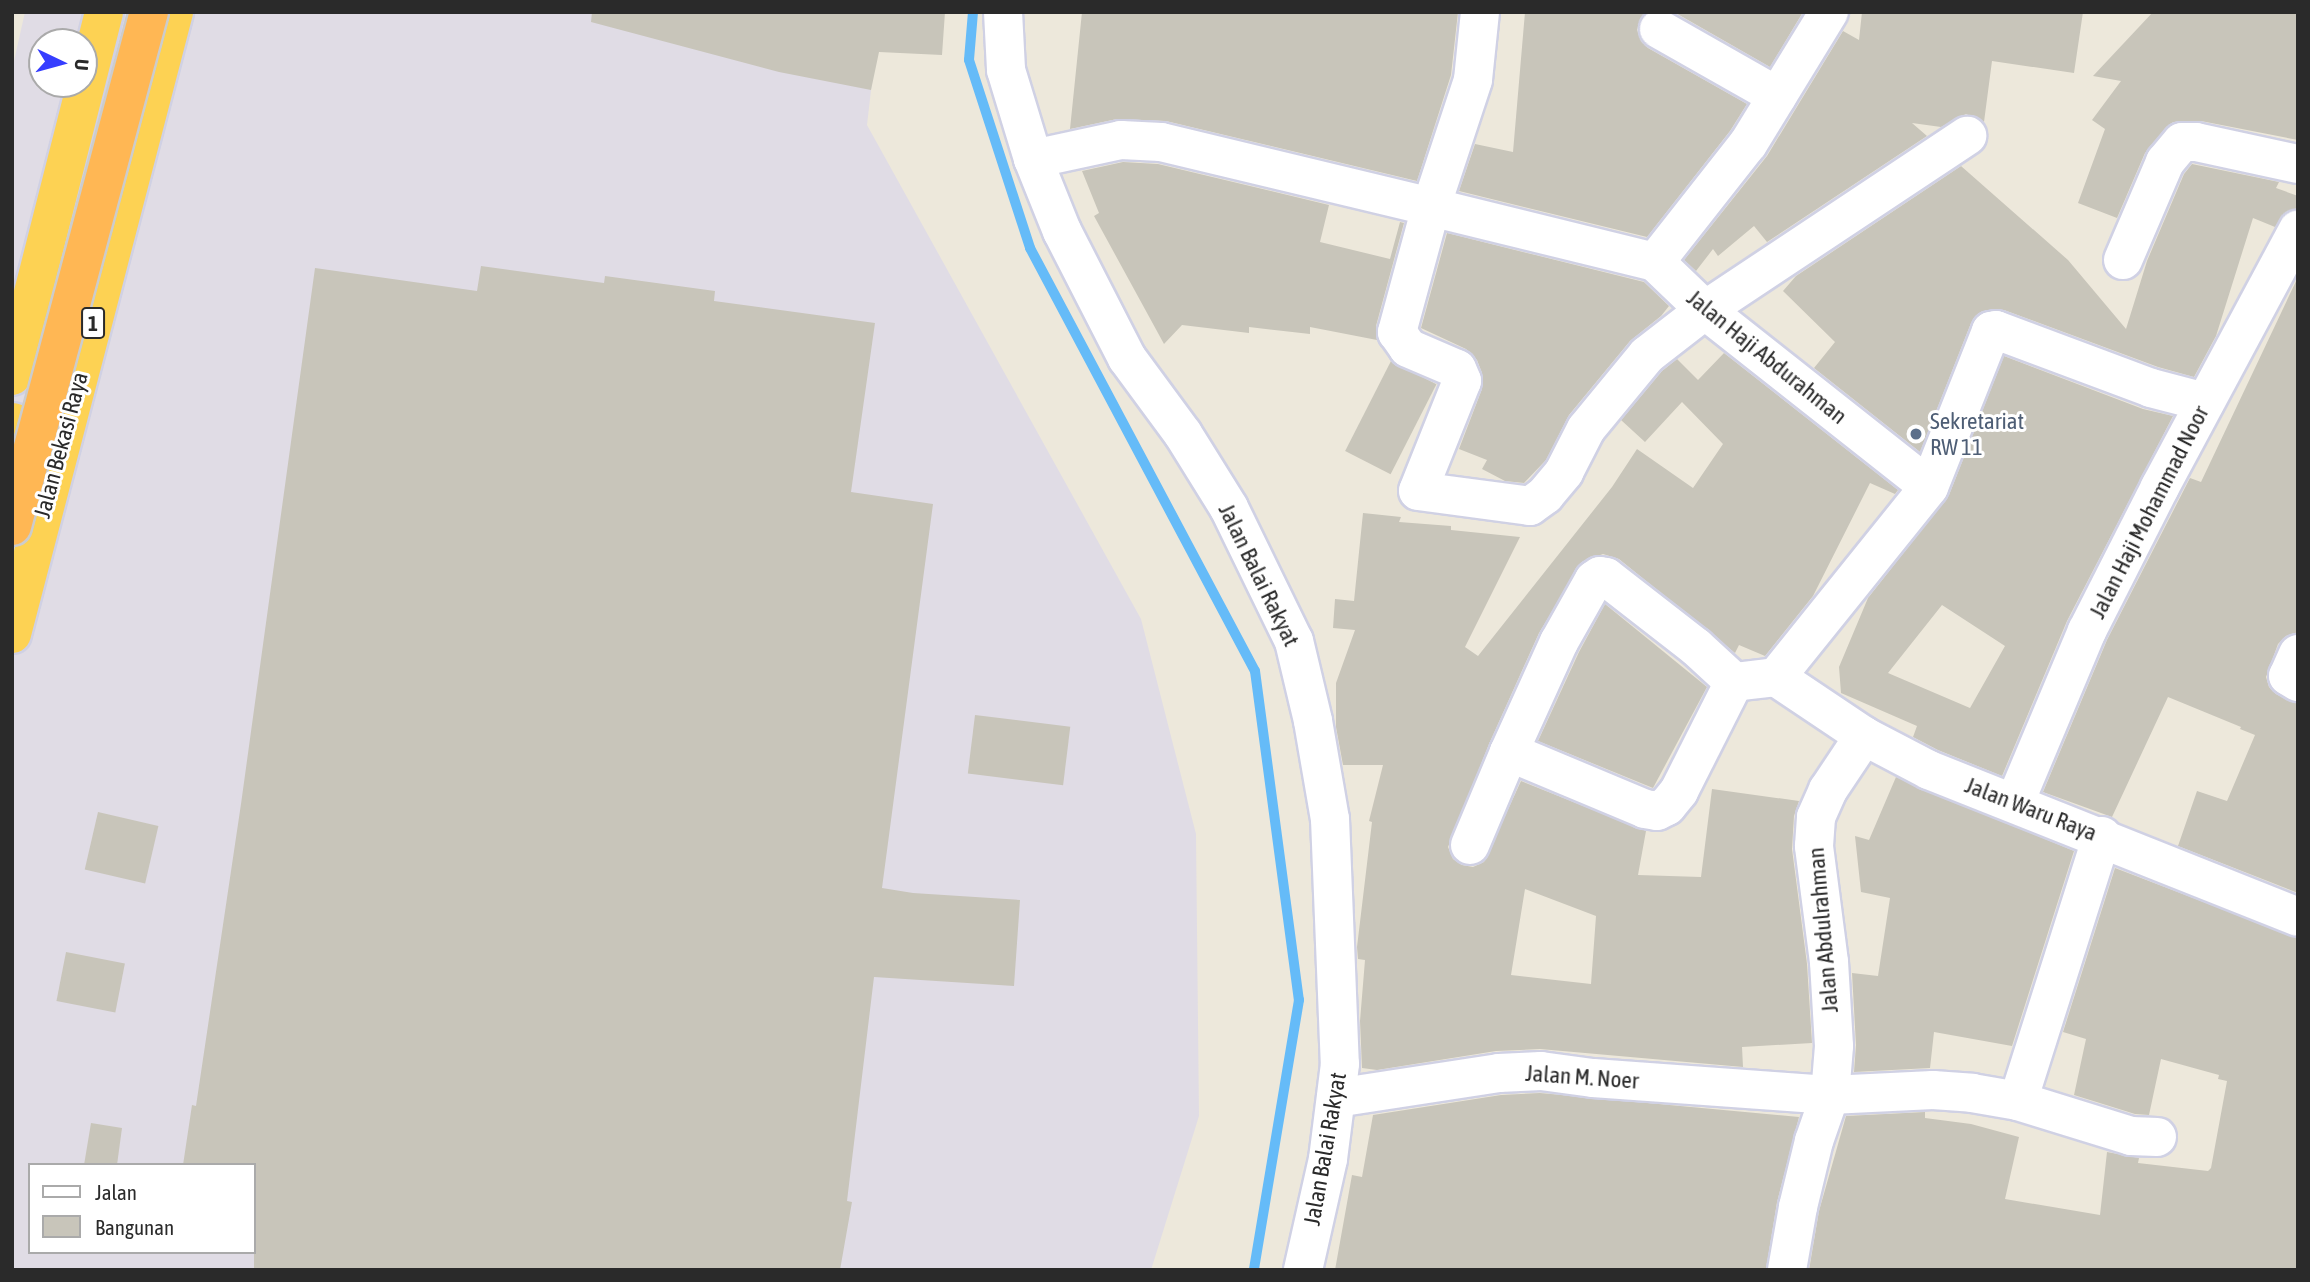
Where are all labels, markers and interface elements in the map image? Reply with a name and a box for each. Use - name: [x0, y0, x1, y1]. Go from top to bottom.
- north arrow: [28, 28, 98, 98]
- text: U: [70, 58, 93, 71]
- street label: Jalan Haji Abdurahman: [1681, 284, 1853, 430]
- road number: 1: [81, 306, 105, 340]
- street label: Jalan Bekasi Raya: [28, 369, 94, 521]
- street label: Jalan Haji Mohammad Noor: [2083, 401, 2215, 623]
- place label: Sekretariat RW 11: [1930, 407, 2024, 461]
- marker: Sekretariat RW 11: [1908, 426, 1924, 442]
- street label: Jalan Balai Rakyat: [1213, 499, 1305, 651]
- street label: Jalan Waru Raya: [1961, 771, 2101, 847]
- street label: Jalan Abdulrahman: [1802, 846, 1844, 1014]
- street label: Jalan M. Noer: [1524, 1059, 1640, 1095]
- street label: Jalan Balai Rakyat: [1298, 1070, 1352, 1228]
- legend: [28, 1163, 256, 1254]
- text: Jalan: [95, 1180, 137, 1204]
- text: Bangunan: [95, 1215, 174, 1239]

